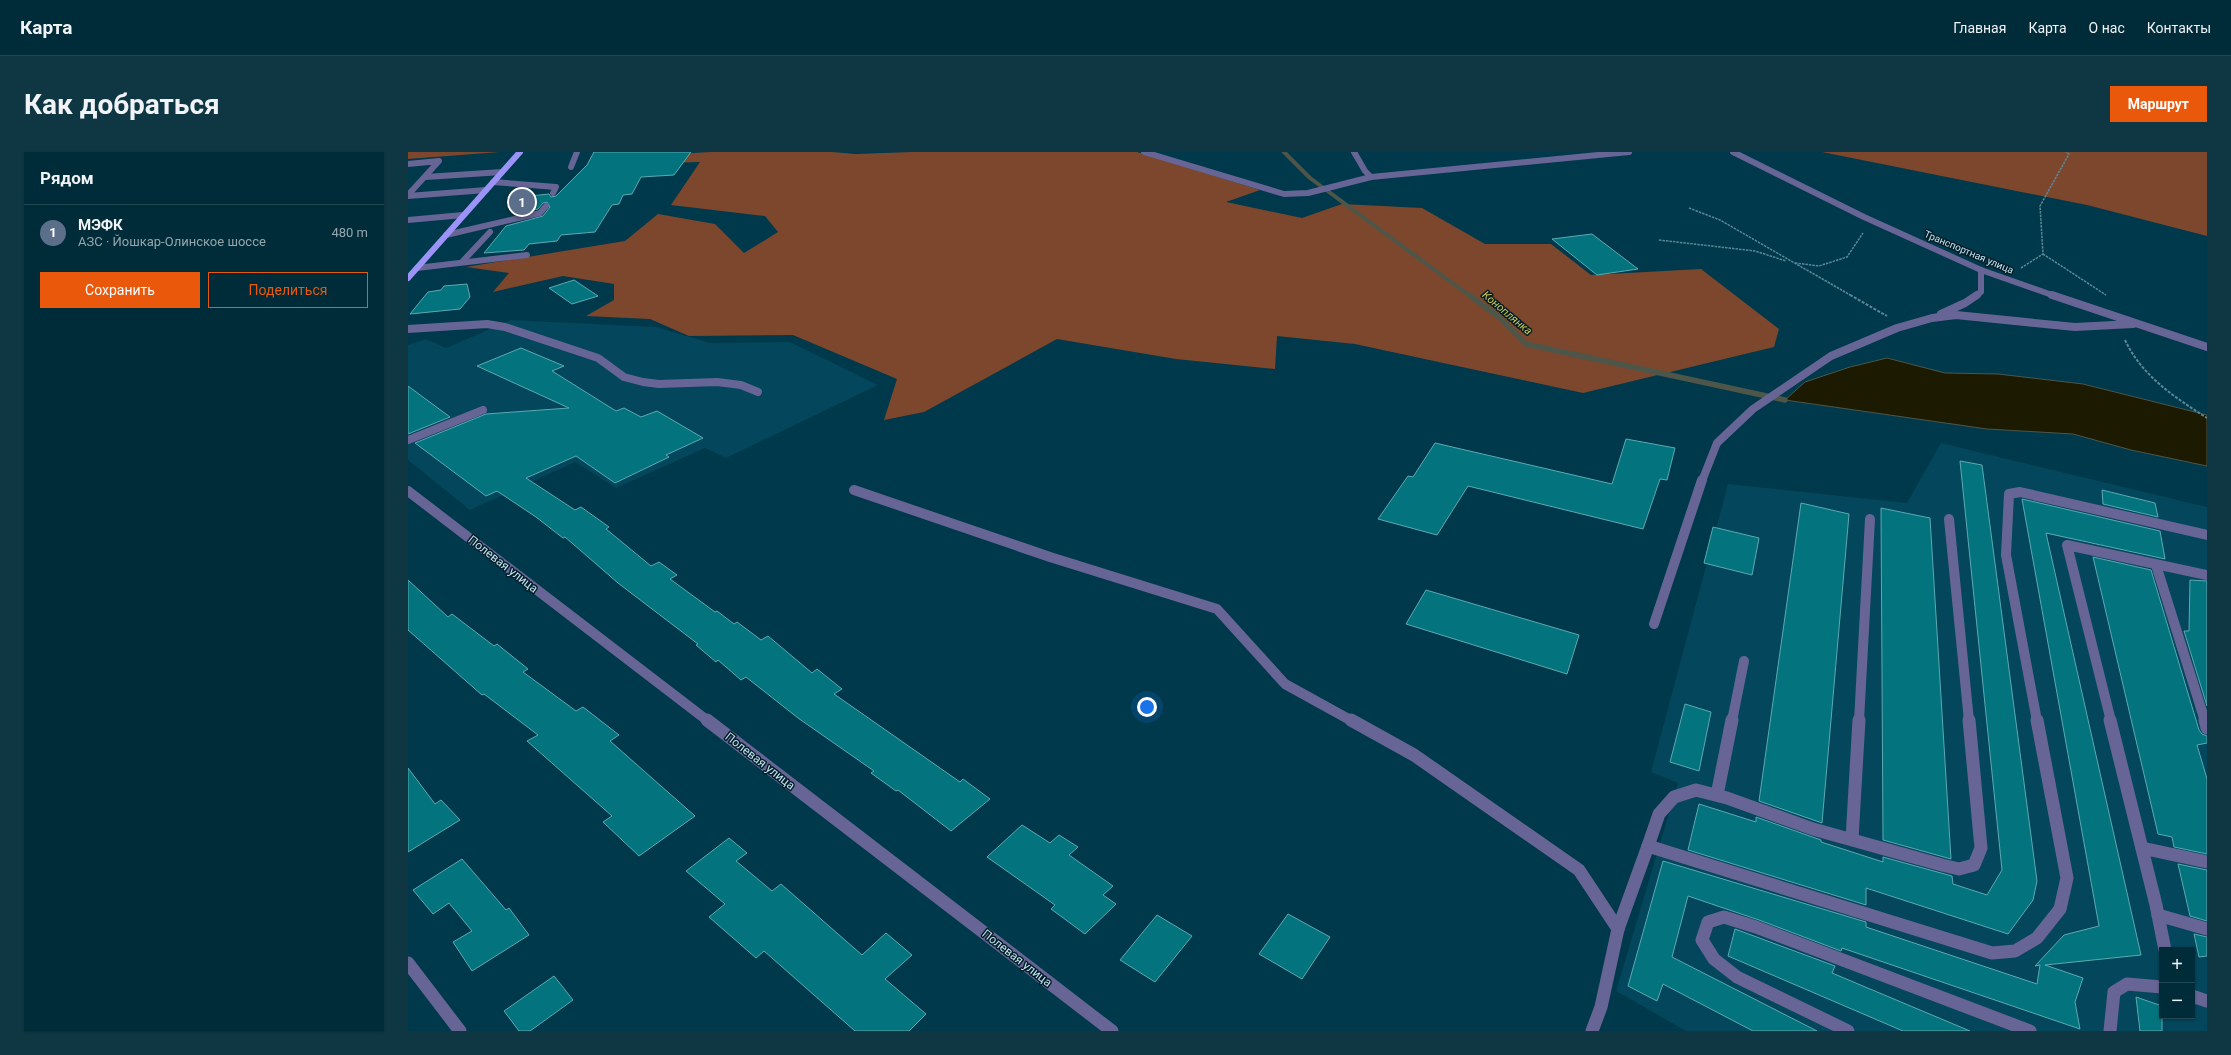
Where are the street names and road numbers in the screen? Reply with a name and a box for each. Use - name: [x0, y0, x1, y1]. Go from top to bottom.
- street label: Транспортная улица: [1923, 228, 2015, 276]
- street label: Полевая улица: [465, 532, 541, 596]
- street label: Полевая улица: [722, 729, 798, 793]
- street label: Полевая улица: [979, 926, 1055, 990]

